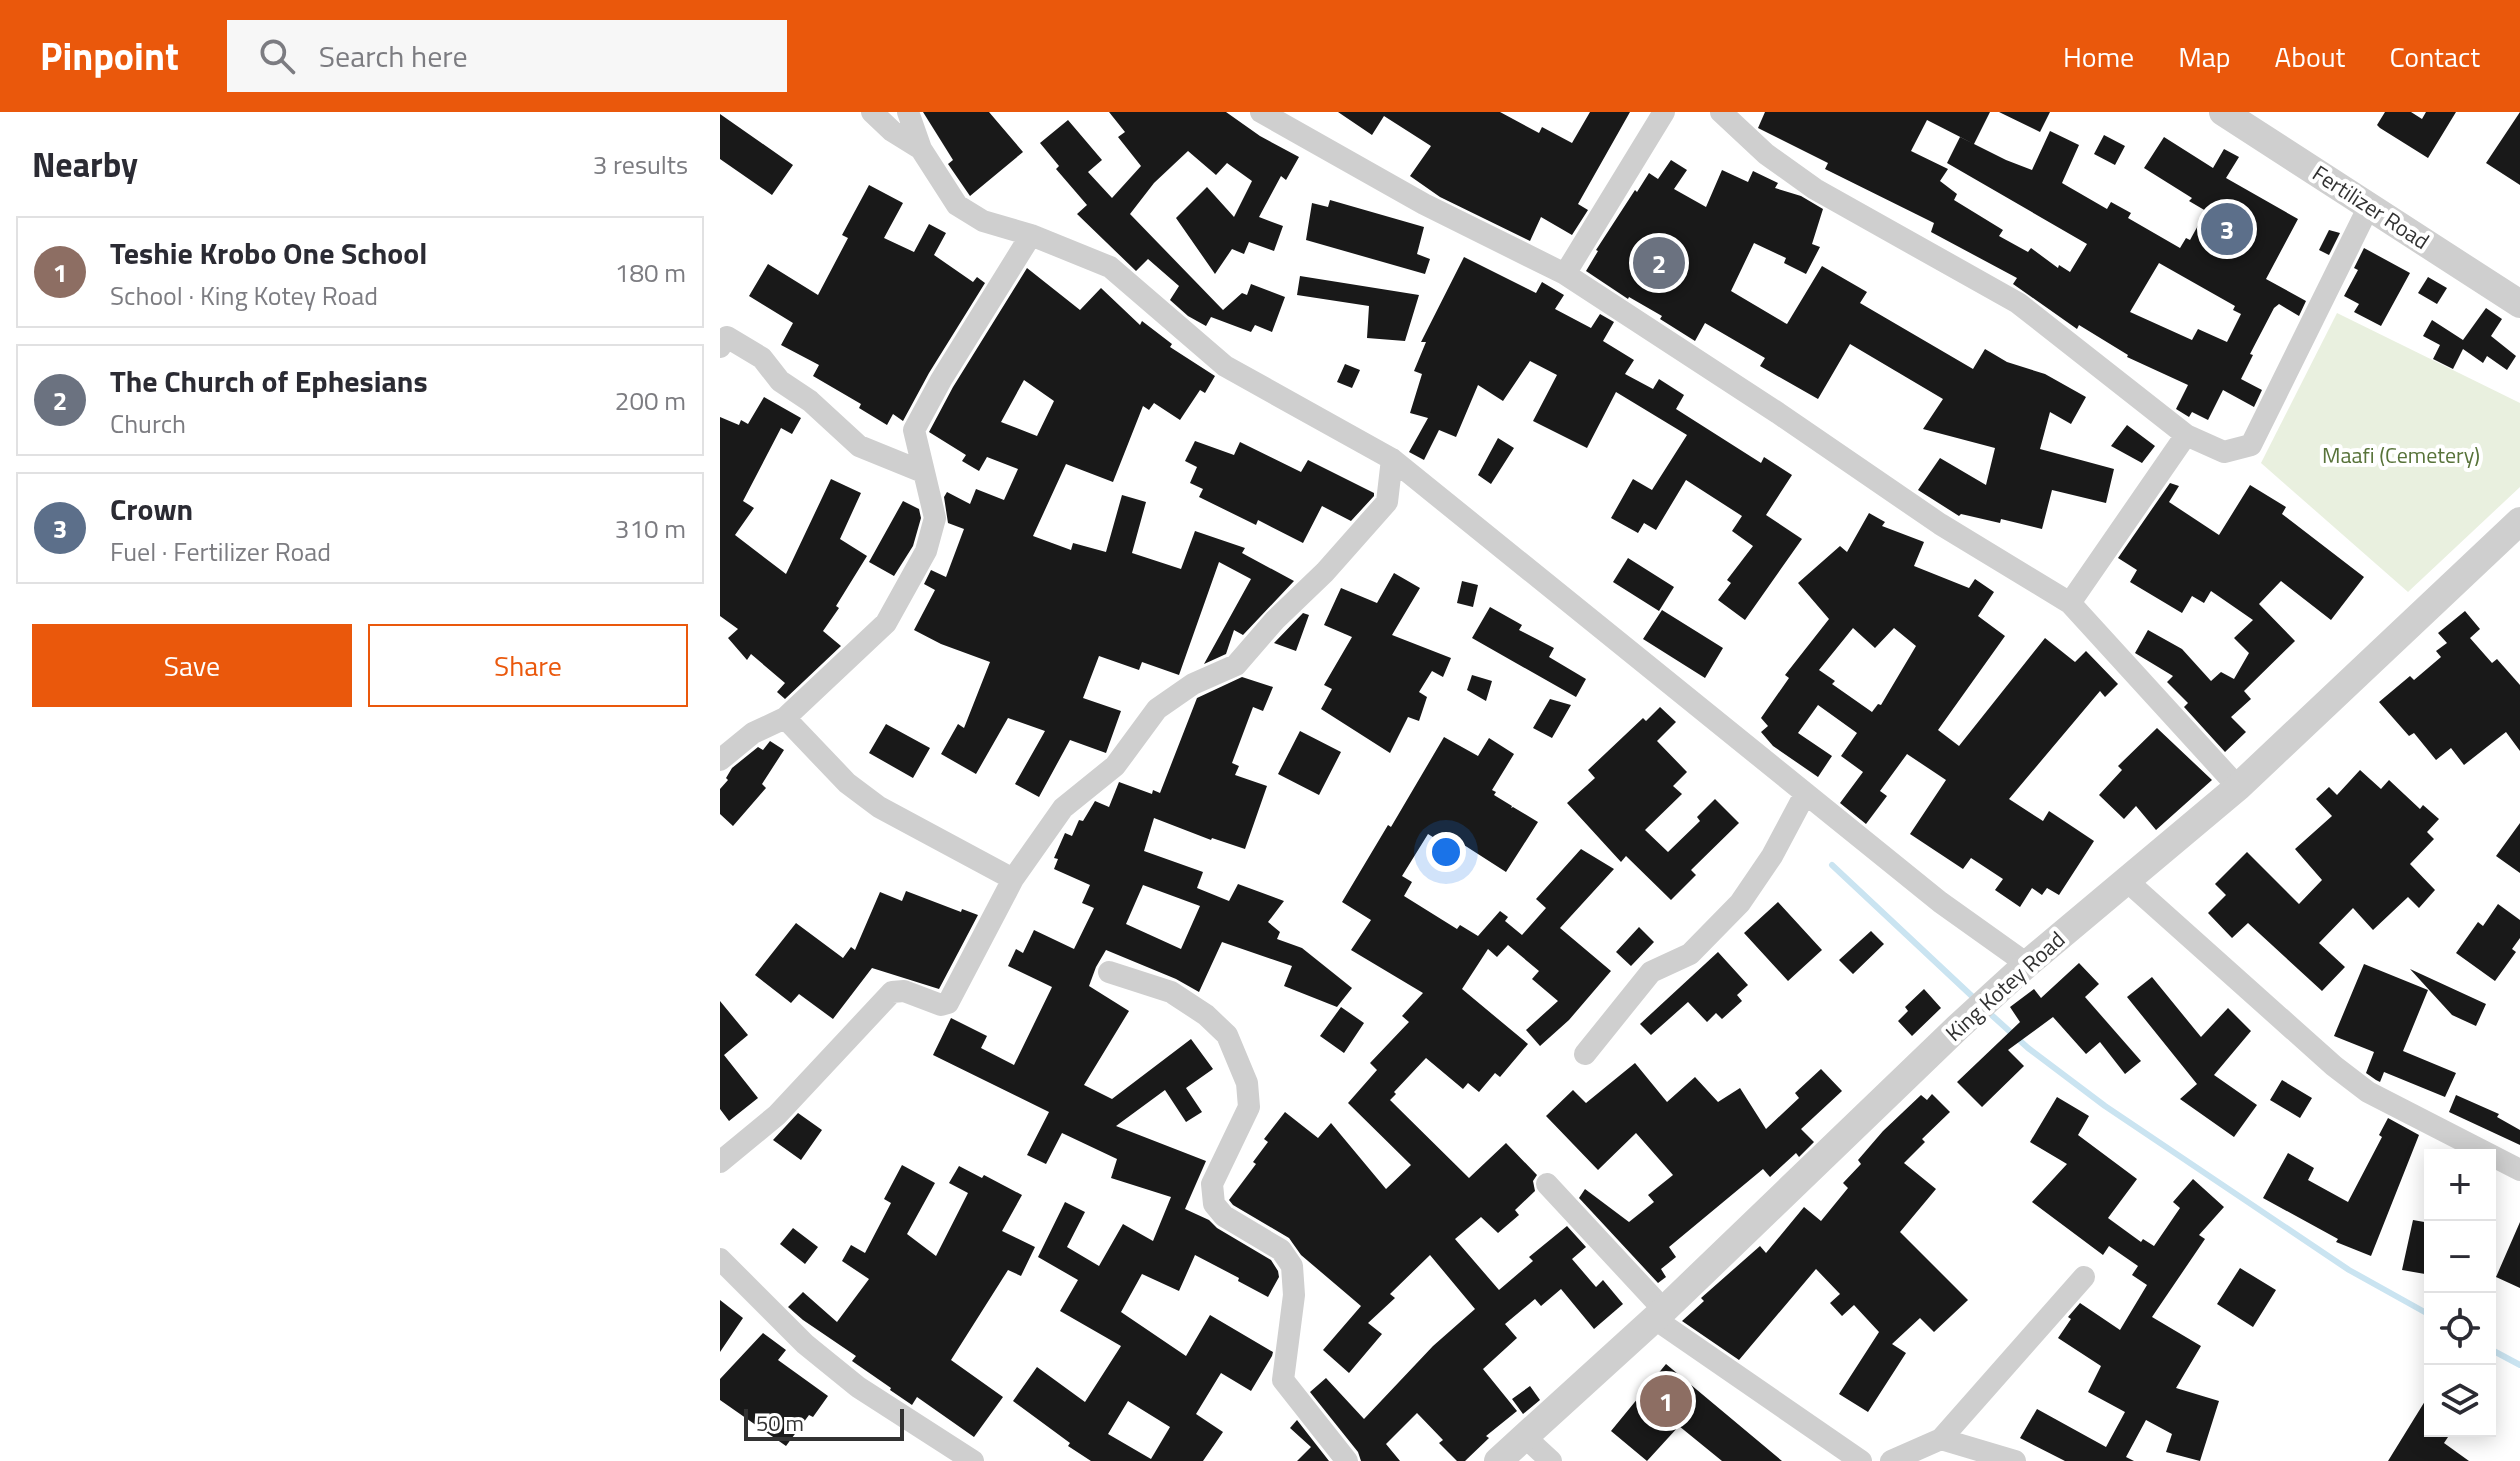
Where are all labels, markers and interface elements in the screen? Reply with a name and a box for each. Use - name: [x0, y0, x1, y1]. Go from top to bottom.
- search box: [227, 20, 787, 92]
- text: Pinpoint: [40, 27, 179, 85]
- text: Search here: [319, 33, 468, 79]
- icon: search: [255, 34, 299, 78]
- text: Home: [2063, 35, 2134, 78]
- text: Map: [2178, 35, 2231, 78]
- text: About: [2275, 35, 2345, 78]
- text: Contact: [2389, 35, 2480, 78]
- text: Nearby: [32, 138, 138, 190]
- text: 3 results: [593, 145, 688, 184]
- street label: Fertilizer Road: [2306, 156, 2436, 258]
- pin: 3: [2201, 199, 2253, 259]
- text: Teshie Krobo One School: [110, 230, 427, 276]
- pin: 2: [1633, 233, 1685, 293]
- text: 1: [53, 253, 67, 292]
- text: 180 m: [615, 253, 686, 292]
- text: School · King Kotey Road: [110, 276, 378, 315]
- text: The Church of Ephesians: [110, 358, 428, 404]
- text: 2: [53, 381, 67, 420]
- text: 200 m: [615, 381, 686, 420]
- text: Church: [110, 404, 186, 443]
- park label: Maafi (Cemetery): [2322, 438, 2480, 472]
- text: Crown: [110, 486, 193, 532]
- text: 3: [53, 509, 67, 548]
- text: 310 m: [615, 509, 686, 548]
- text: Fuel · Fertilizer Road: [110, 532, 331, 571]
- button: Save: [32, 624, 352, 707]
- button: Share: [368, 624, 688, 707]
- your location: [1426, 832, 1466, 872]
- street label: King Kotey Road: [1938, 923, 2072, 1049]
- map controls: [2424, 1149, 2496, 1437]
- button: +: [2424, 1149, 2496, 1221]
- button: −: [2424, 1221, 2496, 1293]
- button: locate: [2424, 1293, 2496, 1365]
- button: layers: [2424, 1365, 2496, 1437]
- pin: 1: [1640, 1371, 1692, 1431]
- scale bar: [744, 1405, 904, 1441]
- text: 50 m: [756, 1406, 804, 1440]

